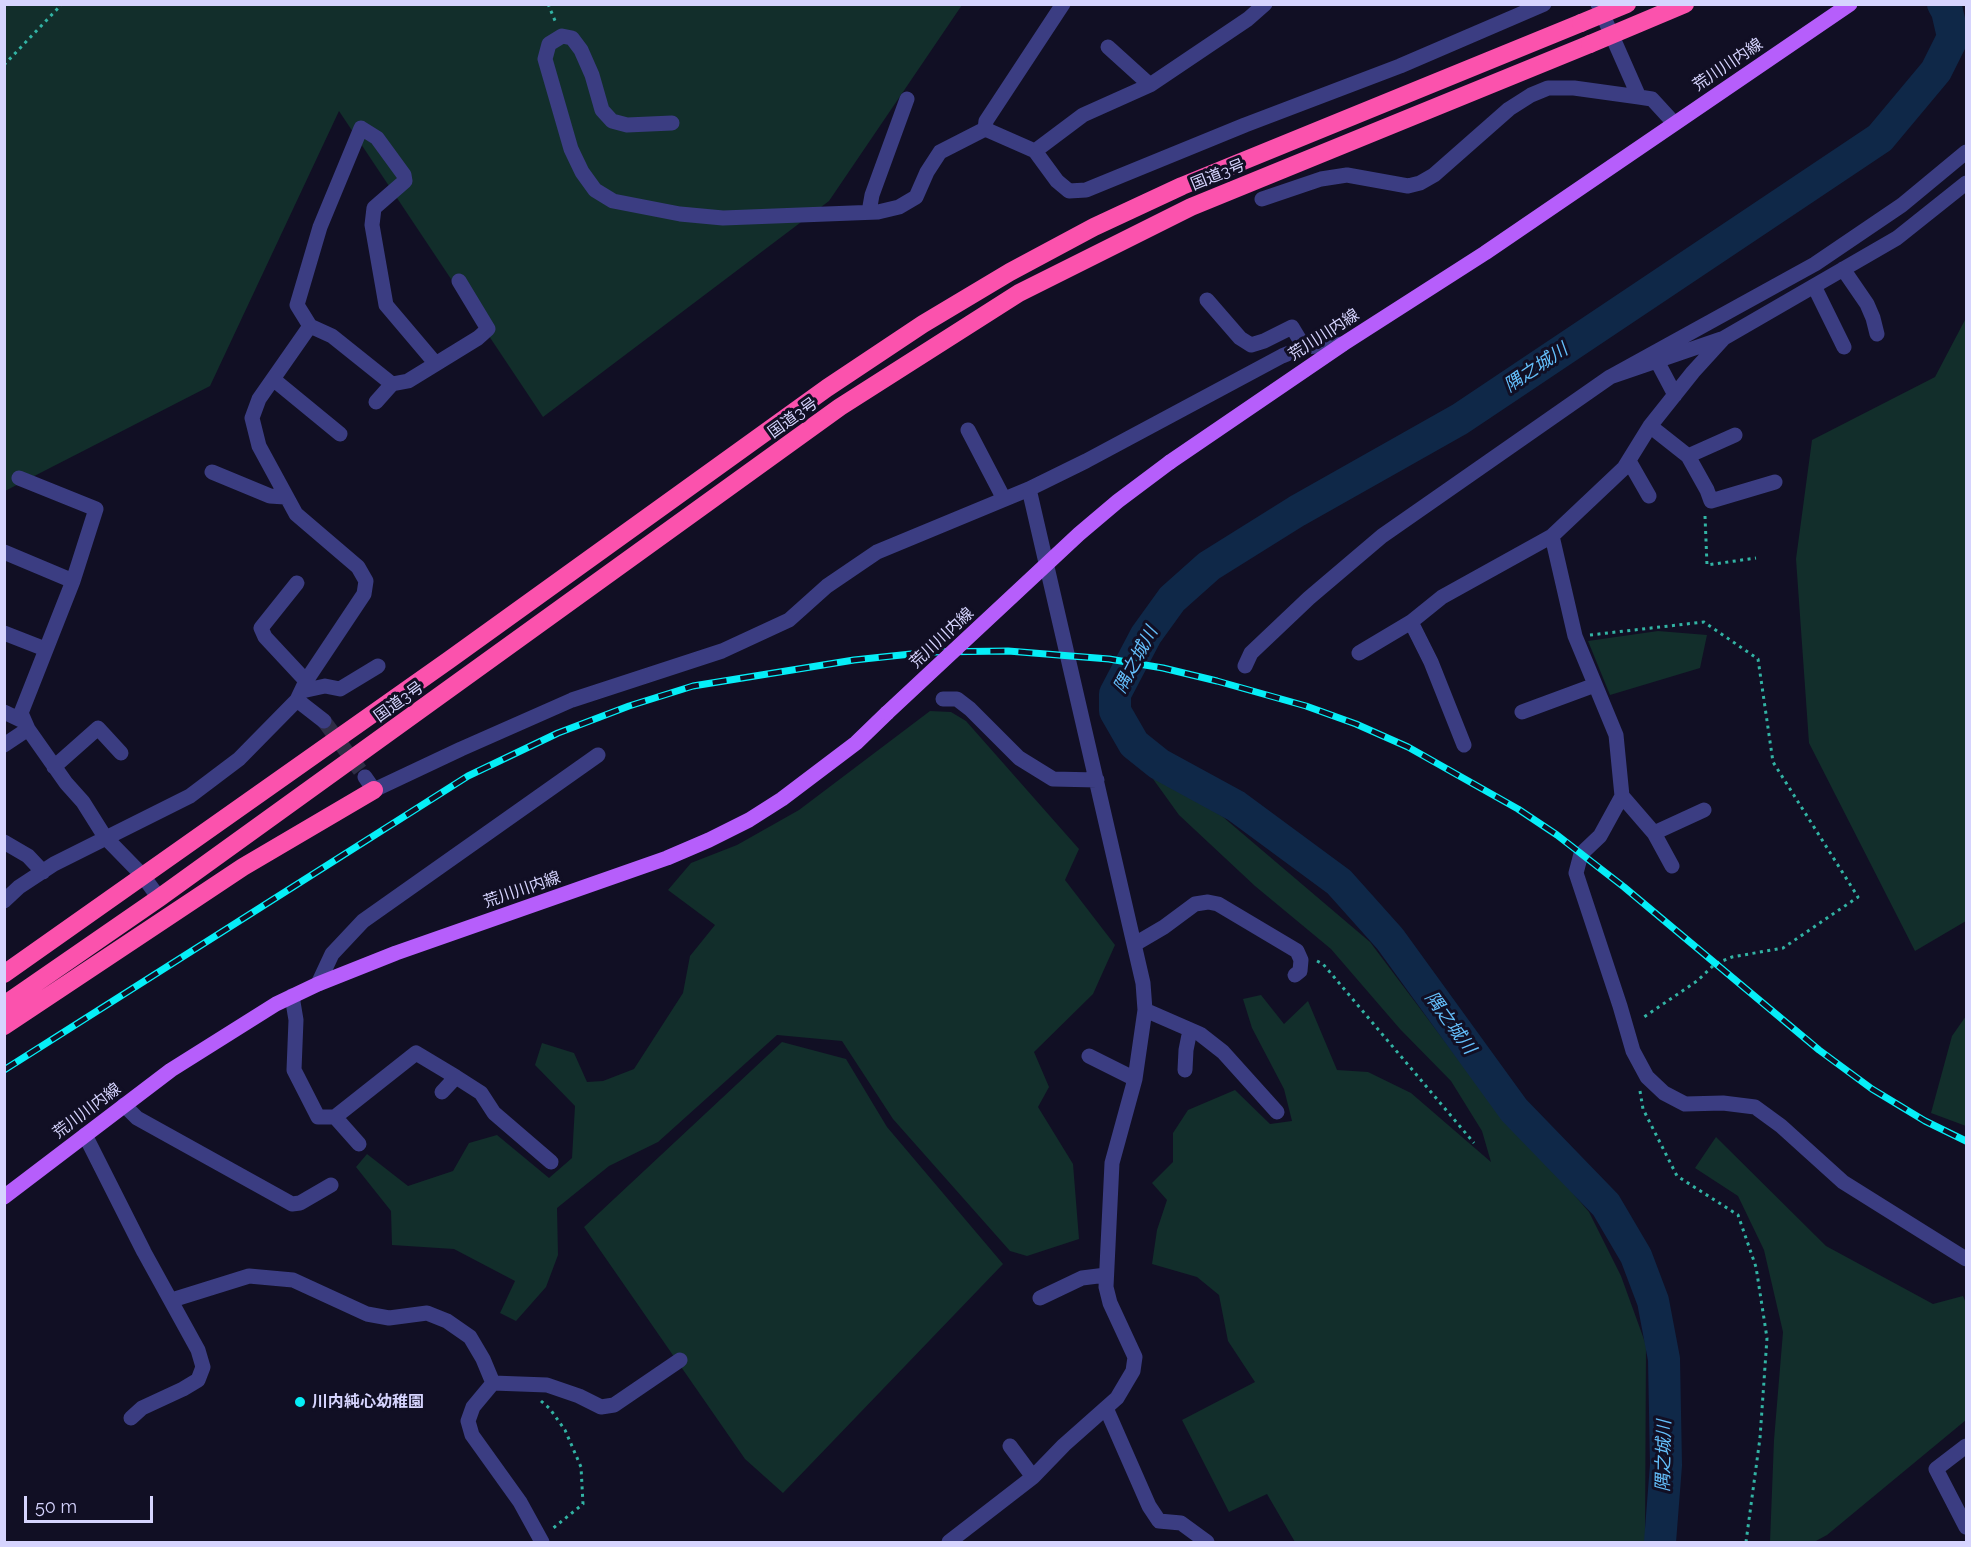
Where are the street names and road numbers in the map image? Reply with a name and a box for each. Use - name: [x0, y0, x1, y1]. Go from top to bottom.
- street label: 荒川川内線: [1689, 35, 1767, 95]
- street label: 国道3号: [1188, 156, 1248, 194]
- street label: 荒川川内線: [1285, 305, 1363, 365]
- street label: 国道3号: [764, 394, 822, 442]
- street label: 荒川川内線: [906, 604, 978, 672]
- street label: 国道3号: [370, 678, 428, 726]
- street label: 荒川川内線: [481, 868, 563, 912]
- street label: 荒川川内線: [49, 1079, 125, 1143]

